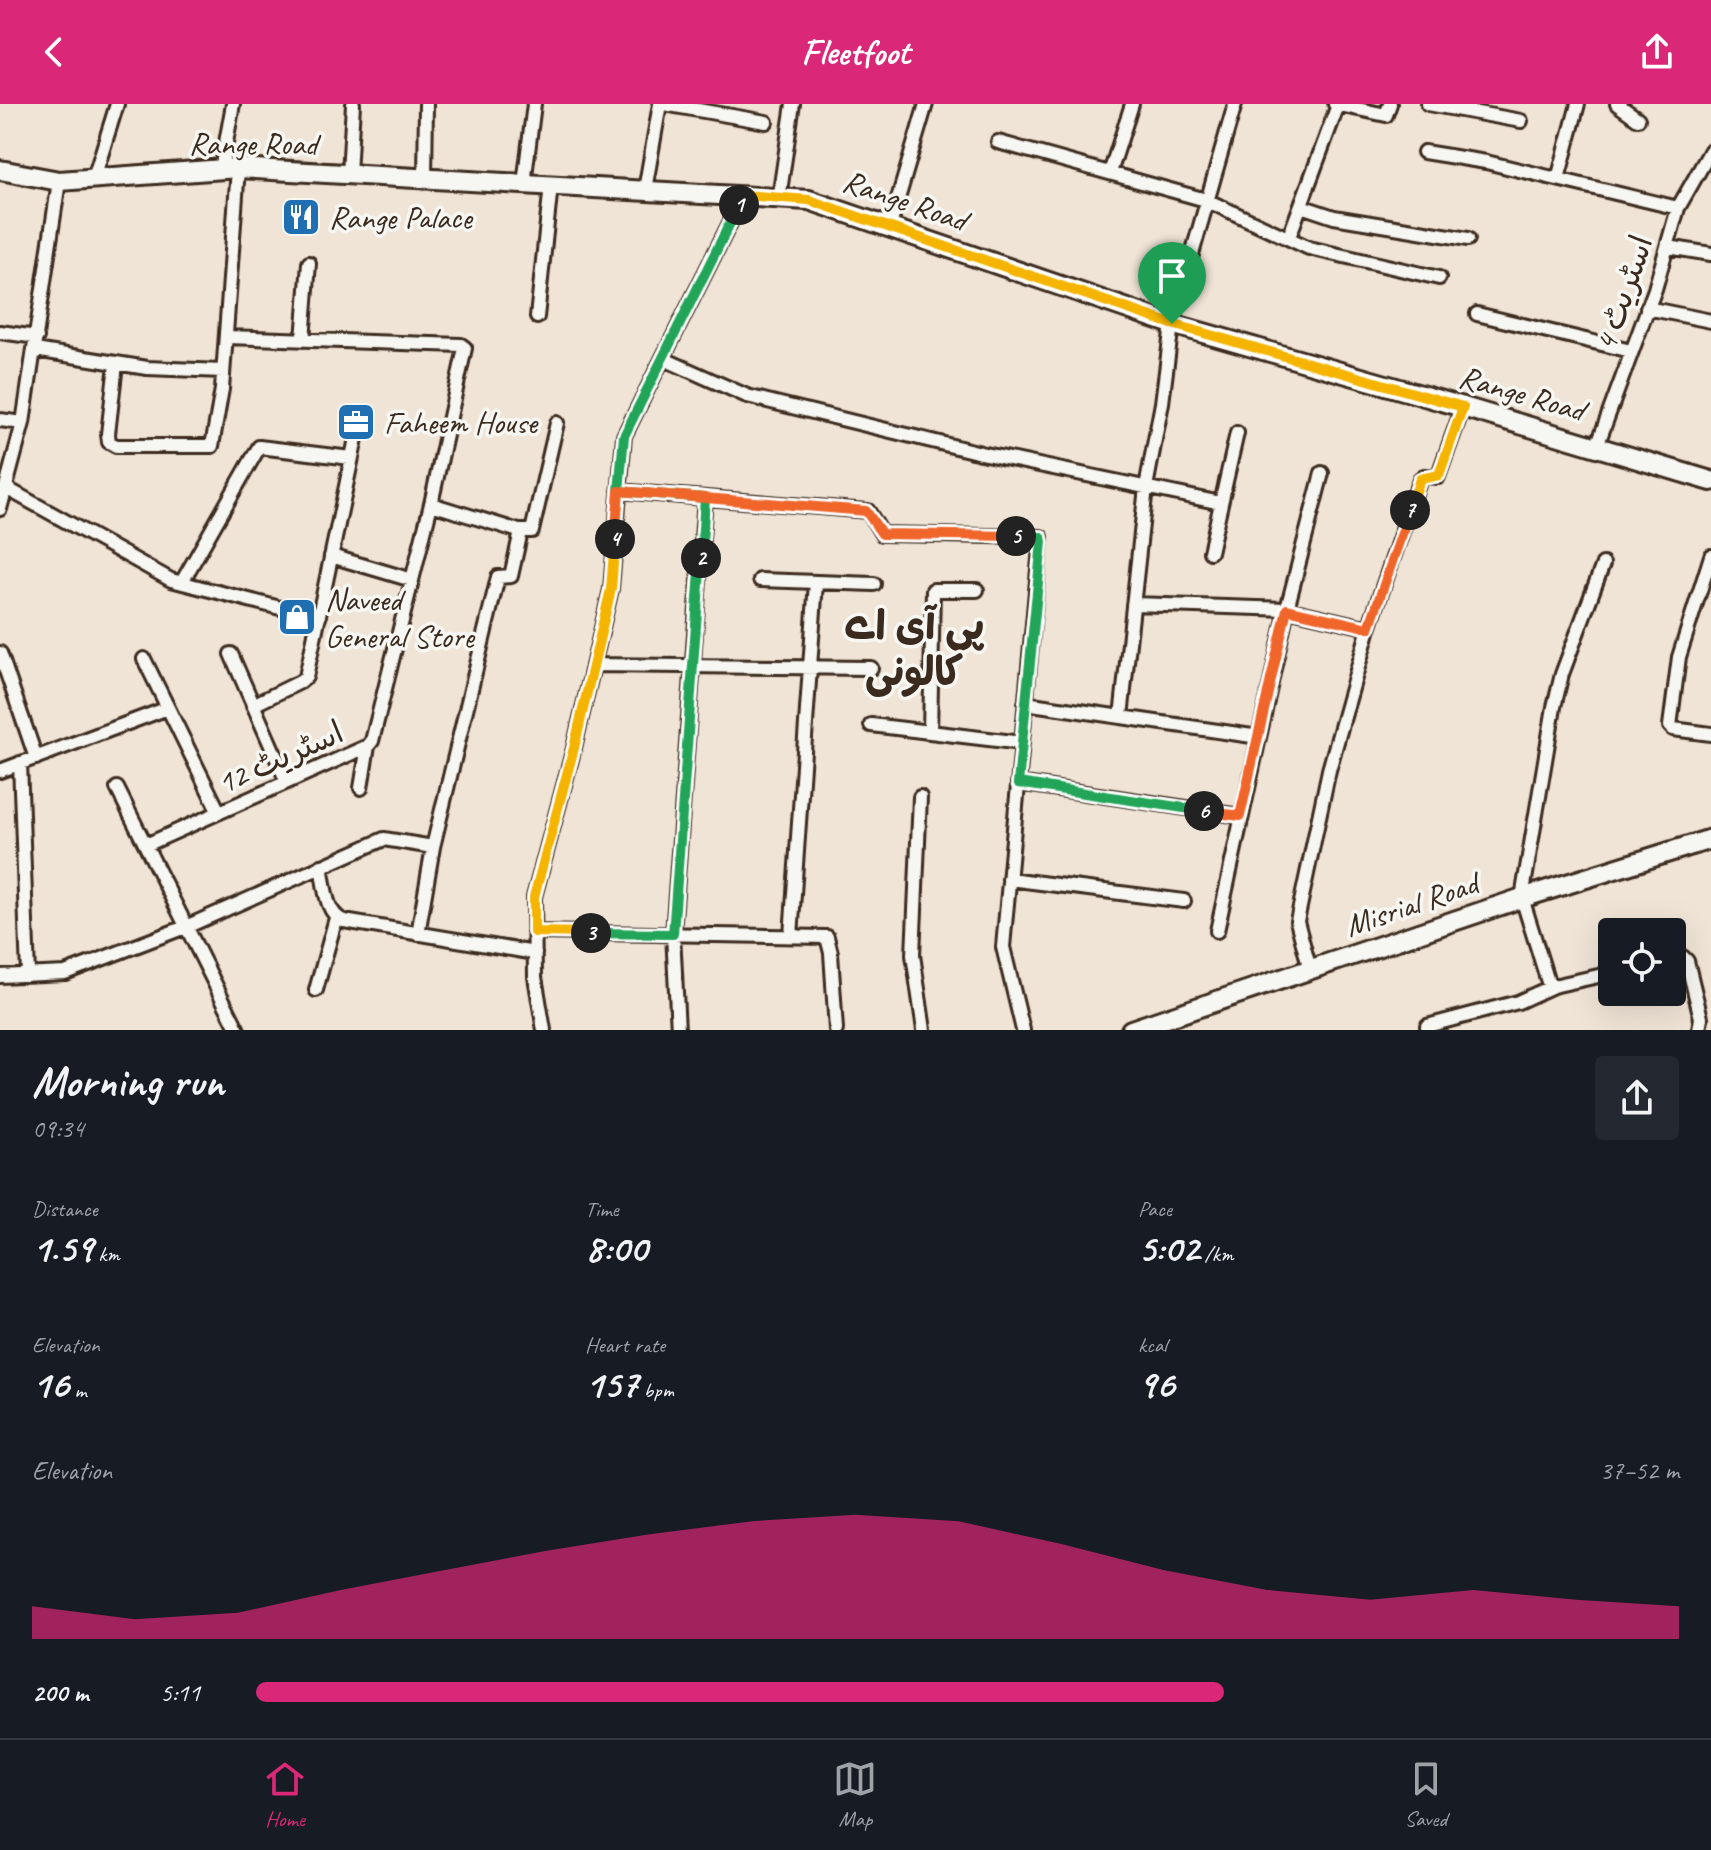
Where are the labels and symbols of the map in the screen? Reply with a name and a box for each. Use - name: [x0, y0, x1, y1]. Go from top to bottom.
- street label: Range Road: [189, 123, 322, 164]
- street label: Range Road: [837, 160, 976, 242]
- pin: 1: [719, 185, 759, 225]
- restaurant icon: Range Palace: [280, 196, 322, 238]
- place label: Range Palace: [329, 197, 474, 238]
- street label: اسٹریٹ 4: [1585, 230, 1662, 356]
- pin: [1138, 242, 1206, 324]
- street label: Range Road: [1454, 356, 1594, 432]
- office icon: Faheem House: [335, 401, 377, 443]
- place label: Faheem House: [384, 402, 540, 443]
- pin: 7: [1390, 490, 1430, 530]
- pin: 5: [996, 516, 1036, 556]
- pin: 4: [595, 519, 635, 559]
- pin: 2: [681, 538, 721, 578]
- place label: Naveed General Store: [325, 579, 476, 657]
- shop icon: Naveed General Store: [276, 596, 318, 638]
- district label: پی آی اے کالونی: [843, 601, 985, 697]
- street label: اسٹریٹ 12: [211, 711, 350, 803]
- pin: 6: [1184, 791, 1224, 831]
- street label: Misrial Road: [1339, 861, 1487, 946]
- pin: 3: [571, 913, 611, 953]

